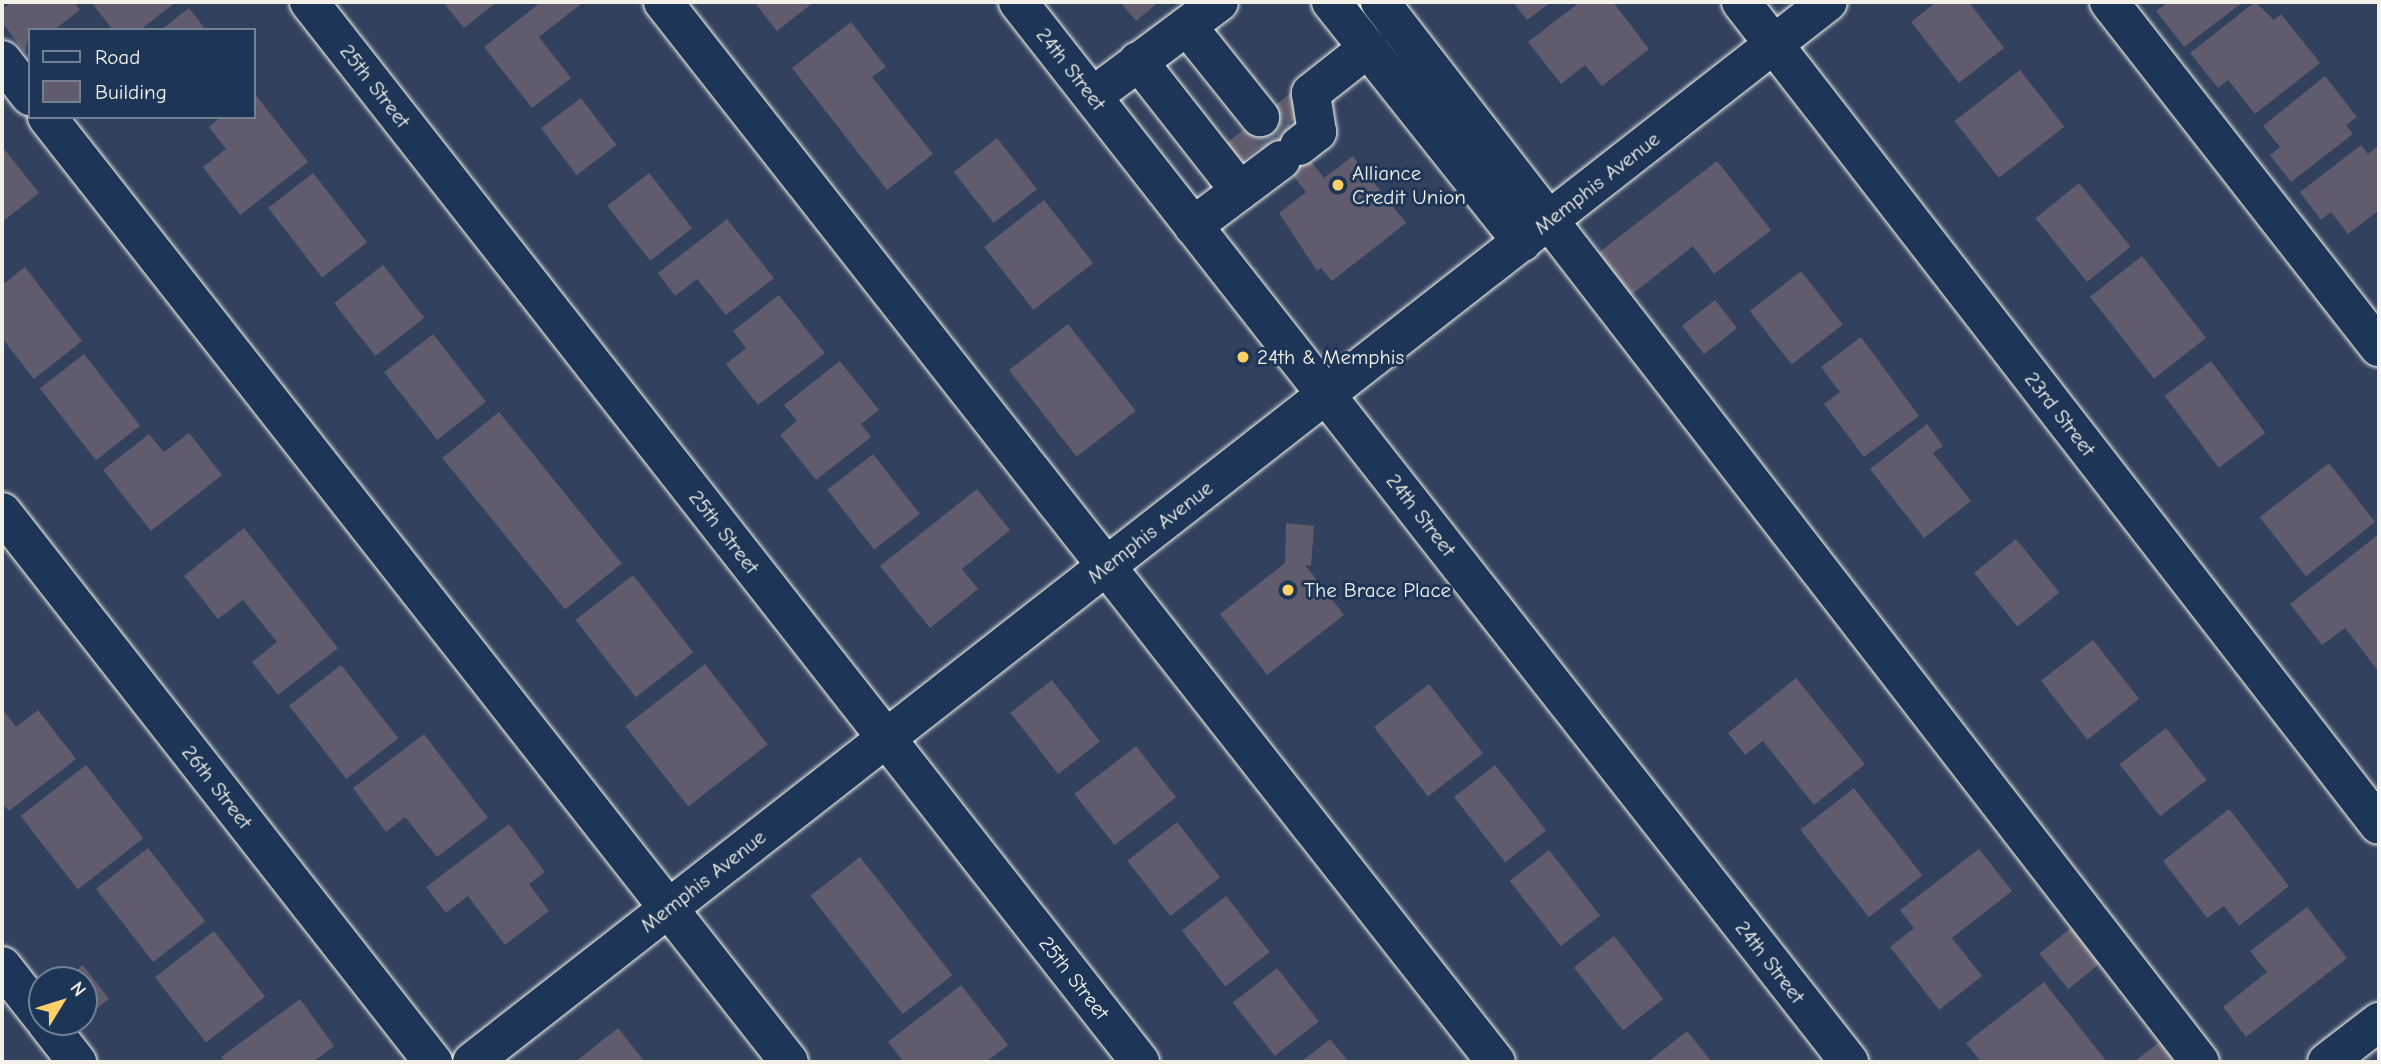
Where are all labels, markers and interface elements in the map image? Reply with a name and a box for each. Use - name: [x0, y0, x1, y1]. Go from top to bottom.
- street label: 24th Street: [1031, 23, 1111, 115]
- legend: [28, 28, 256, 119]
- street label: 25th Street: [335, 39, 415, 133]
- text: Road: [95, 45, 140, 69]
- text: Building: [95, 80, 167, 104]
- street label: Memphis Avenue: [1529, 126, 1665, 240]
- place label: Alliance Credit Union: [1352, 160, 1466, 210]
- marker: Alliance Credit Union: [1330, 177, 1346, 193]
- place label: 24th & Memphis: [1257, 344, 1404, 370]
- marker: 24th & Memphis: [1235, 349, 1251, 365]
- street label: 23rd Street: [2019, 367, 2101, 461]
- street label: 24th Street: [1381, 469, 1461, 561]
- street label: Memphis Avenue: [1082, 475, 1218, 589]
- street label: 25th Street: [684, 485, 764, 579]
- place label: The Brace Place: [1304, 577, 1451, 603]
- marker: The Brace Place: [1278, 580, 1298, 600]
- street label: 26th Street: [177, 740, 257, 834]
- street label: Memphis Avenue: [635, 824, 771, 938]
- street label: 24th Street: [1730, 916, 1810, 1008]
- street label: 25th Street: [1034, 931, 1114, 1025]
- north arrow: [28, 966, 98, 1036]
- text: N: [65, 978, 90, 1001]

